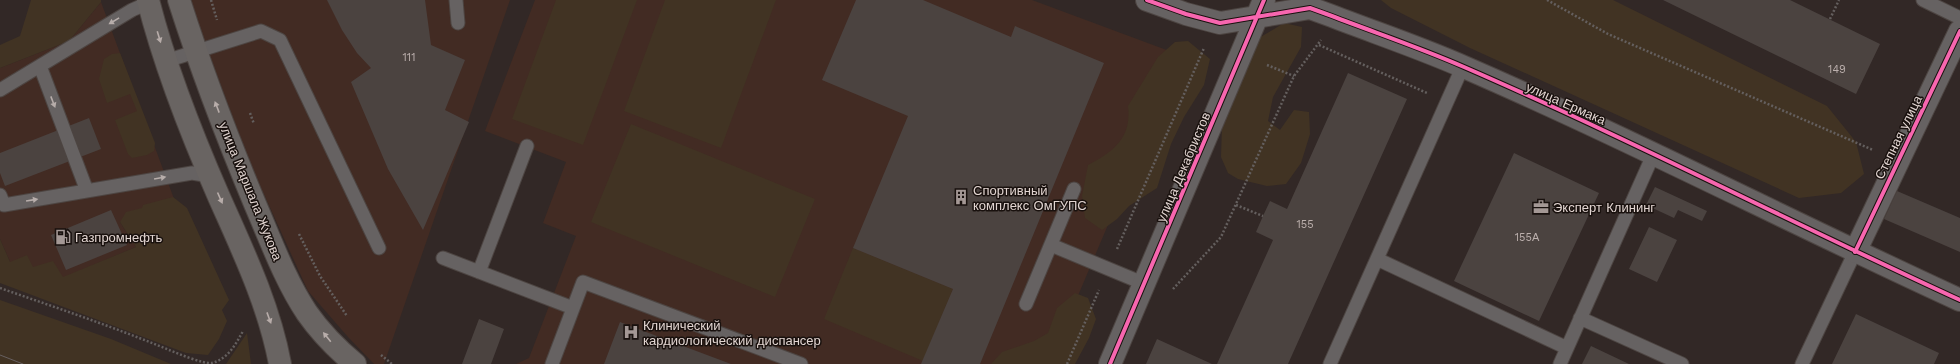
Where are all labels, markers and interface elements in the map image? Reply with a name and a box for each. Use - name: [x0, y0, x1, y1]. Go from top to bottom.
- one-way arrow: [109, 17, 119, 25]
- one-way arrow: [156, 32, 162, 44]
- house number: 111: [403, 51, 415, 64]
- house number: 149: [1828, 63, 1846, 76]
- street label: улица Ермака: [1524, 79, 1609, 128]
- street label: Степная улица: [1872, 92, 1925, 181]
- one-way arrow: [51, 96, 57, 108]
- one-way arrow: [213, 101, 219, 113]
- street label: улица Декабристов: [1154, 110, 1213, 224]
- street label: улица Маршала Жукова: [216, 120, 285, 263]
- one-way arrow: [154, 175, 166, 181]
- place label: Спортивный комплекс ОмГУПС: [973, 183, 1087, 213]
- building icon: Спортивный комплекс ОмГУПС: [952, 188, 970, 206]
- one-way arrow: [217, 193, 223, 204]
- one-way arrow: [26, 197, 38, 203]
- office icon: Эксперт Клининг: [1532, 198, 1550, 216]
- place label: Эксперт Клининг: [1553, 200, 1655, 215]
- house number: 155: [1296, 218, 1314, 231]
- fuel station icon: Газпромнефть: [54, 228, 72, 246]
- place label: Газпромнефть: [75, 230, 163, 245]
- house number: 155А: [1515, 231, 1540, 244]
- one-way arrow: [267, 313, 273, 325]
- place label: Клинический кардиологический диспансер: [643, 318, 821, 348]
- hospital icon: Клинический кардиологический диспансер: [622, 323, 640, 341]
- one-way arrow: [322, 332, 331, 343]

